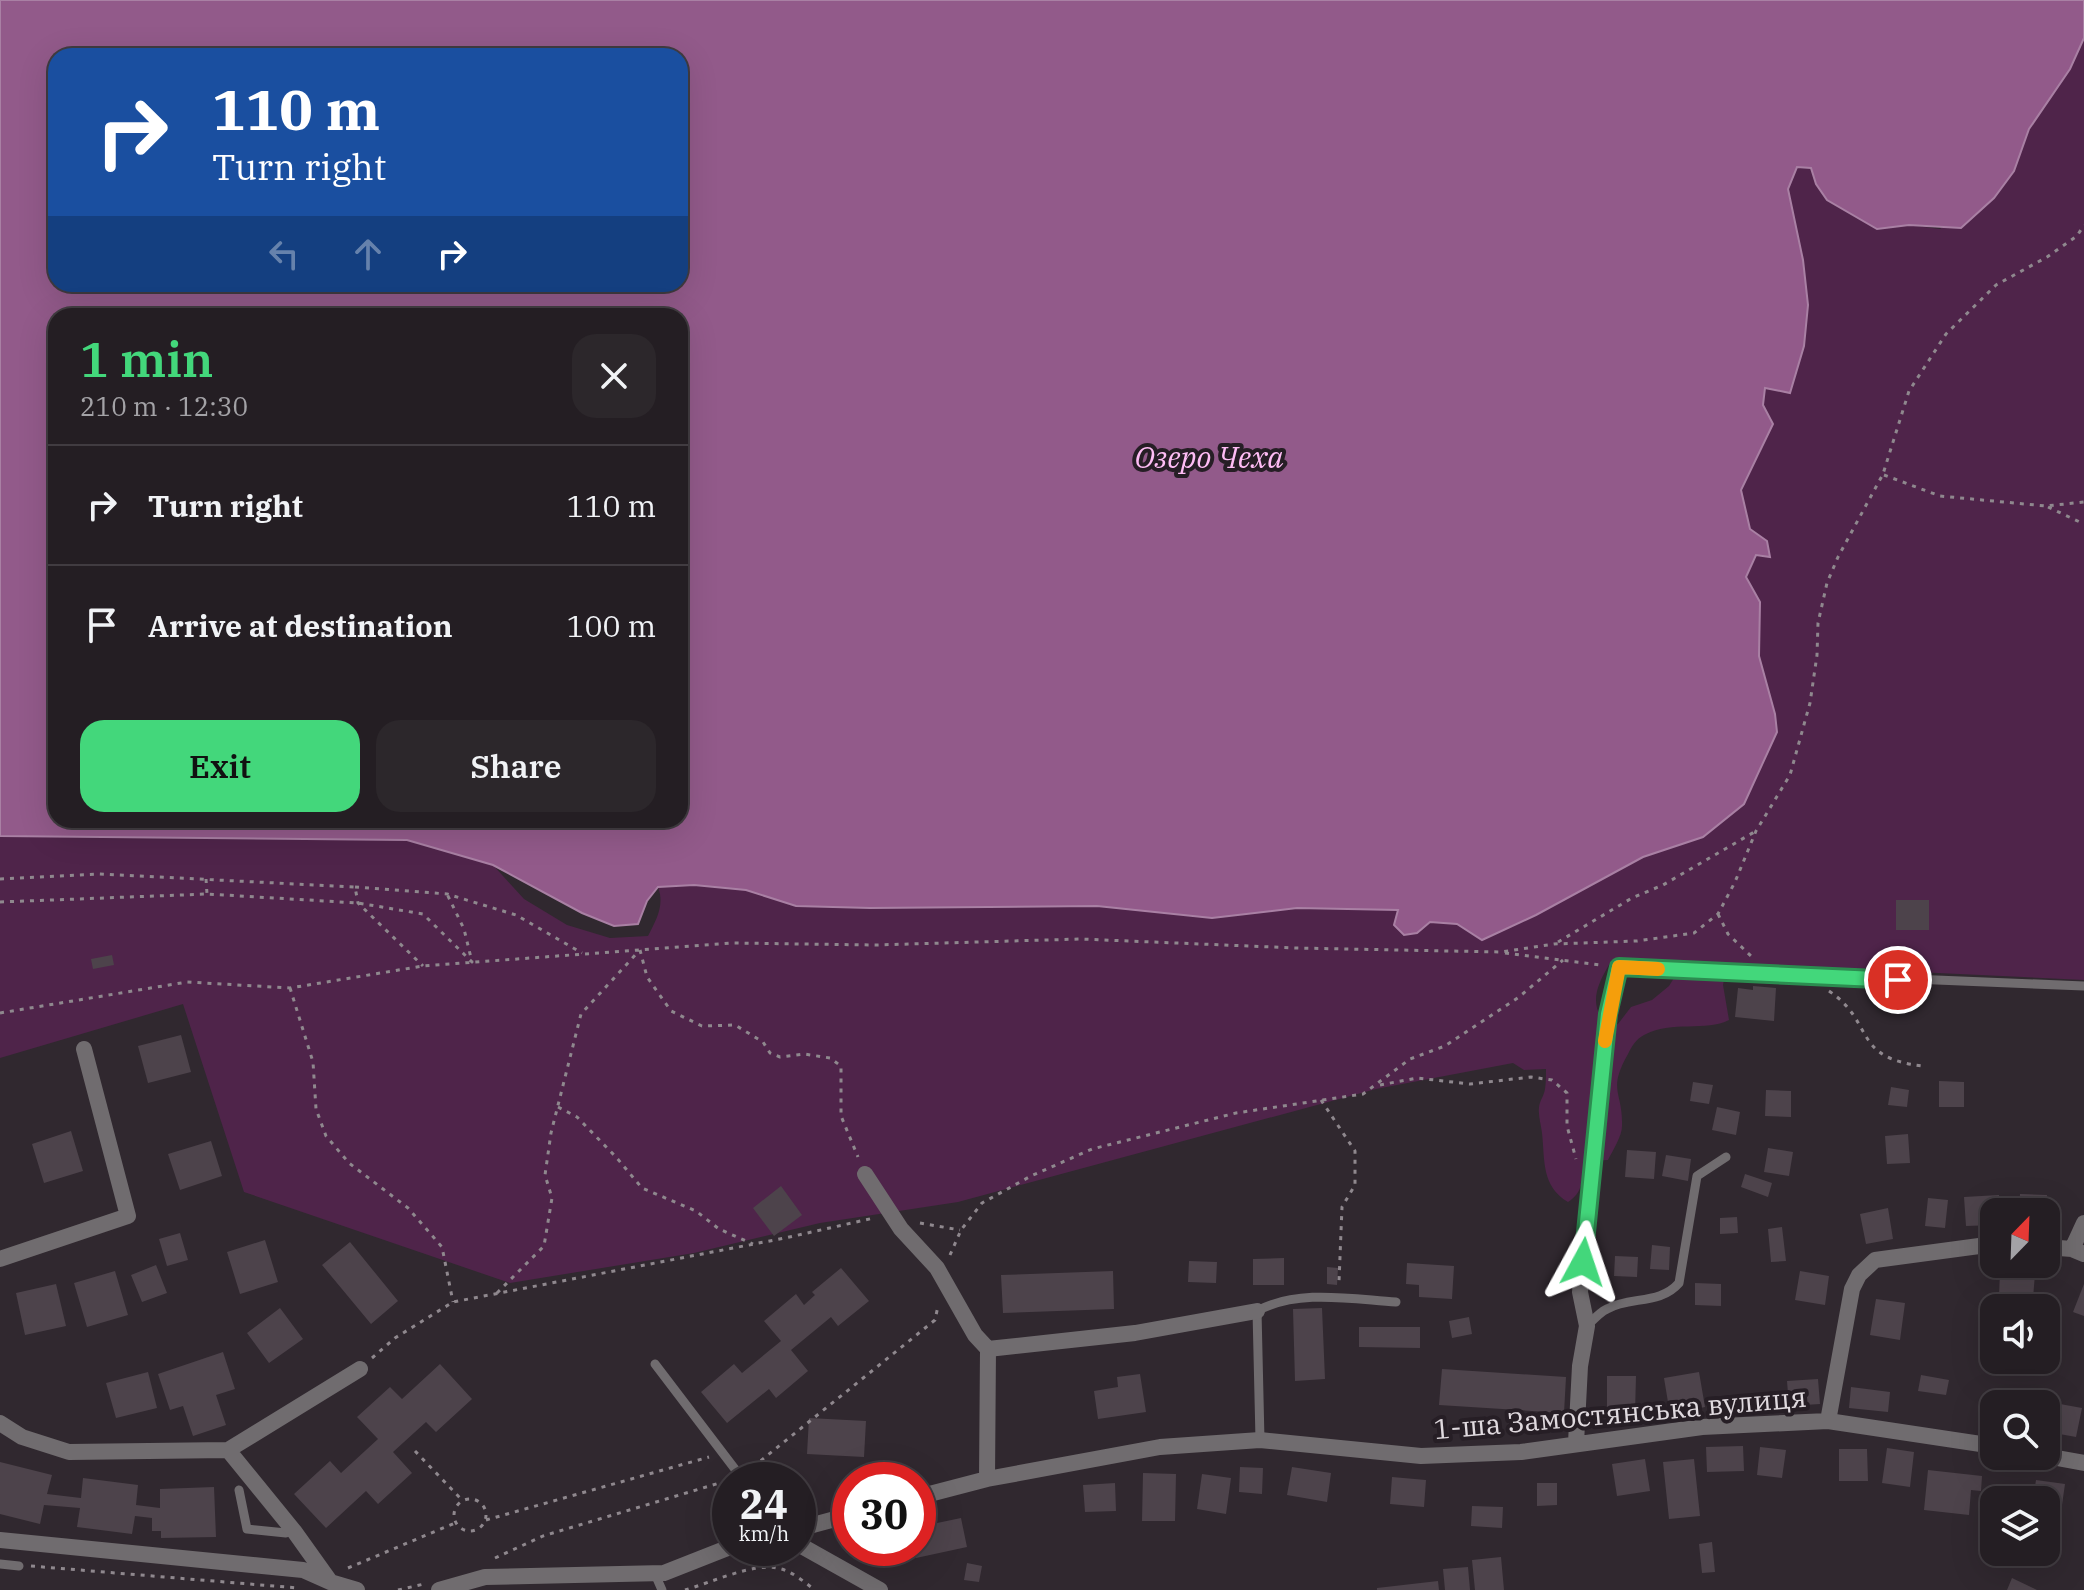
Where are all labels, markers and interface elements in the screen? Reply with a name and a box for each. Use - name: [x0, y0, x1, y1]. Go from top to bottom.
- text: 110 m: [212, 73, 380, 145]
- icon: right: [80, 80, 184, 184]
- text: Turn right: [212, 143, 386, 190]
- icon: left: [262, 232, 306, 276]
- icon: ahead: [346, 232, 390, 276]
- icon: right: [430, 232, 474, 276]
- text: 1 min: [80, 328, 213, 390]
- button: close: [572, 334, 656, 418]
- text: 210 m · 12:30: [80, 389, 248, 423]
- water label: Озеро Чеха: [1135, 437, 1284, 476]
- icon: right: [80, 483, 124, 527]
- text: Turn right: [148, 486, 303, 525]
- text: 110 m: [566, 486, 656, 525]
- icon: arrive: [80, 603, 124, 647]
- text: Arrive at destination: [148, 606, 453, 645]
- text: 100 m: [566, 606, 656, 645]
- button: Exit: [80, 720, 360, 812]
- button: Share: [376, 720, 656, 812]
- pin: [1864, 946, 1932, 1014]
- icon: arrive: [1876, 958, 1920, 1002]
- north arrow: [1980, 1198, 2060, 1278]
- map controls: [1980, 1198, 2060, 1566]
- position arrow: [1541, 1220, 1625, 1304]
- button: sound: [1980, 1294, 2060, 1374]
- street label: 1-ша Замостянська вулиця: [1432, 1378, 1808, 1447]
- button: search: [1980, 1390, 2060, 1470]
- speed limit sign: 30: [832, 1462, 936, 1566]
- text: 24: [740, 1478, 788, 1530]
- button: layers: [1980, 1486, 2060, 1566]
- text: km/h: [739, 1520, 789, 1547]

